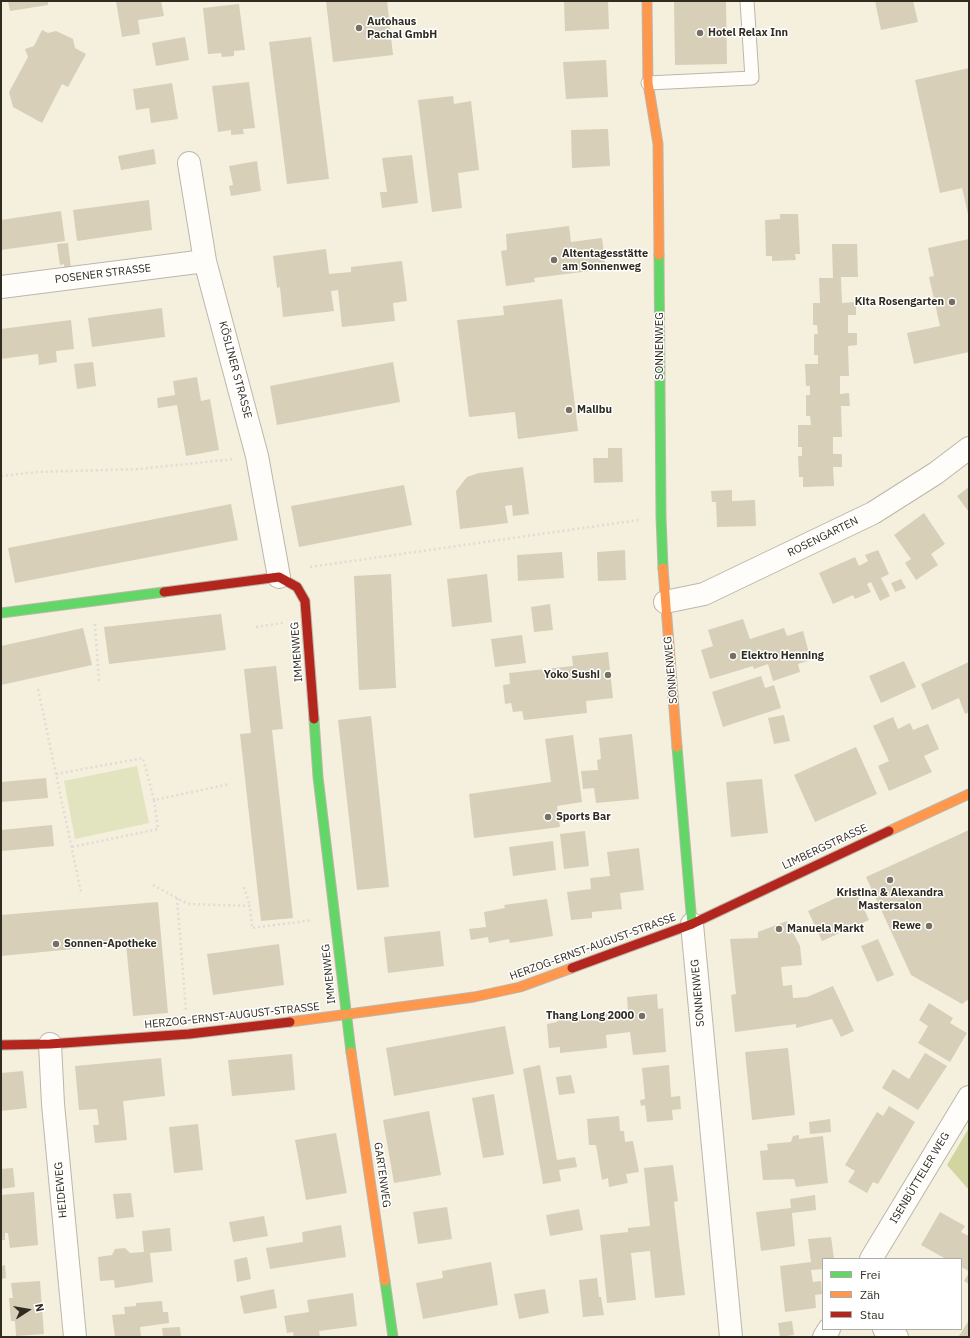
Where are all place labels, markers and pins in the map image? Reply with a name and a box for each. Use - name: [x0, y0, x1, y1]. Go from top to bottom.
- place label: Autohaus Pachal GmbH: [367, 15, 437, 41]
- marker: Autohaus Pachal GmbH: [354, 23, 364, 33]
- place label: Hotel Relax Inn: [708, 26, 788, 40]
- marker: Hotel Relax Inn: [695, 28, 705, 38]
- place label: Altentagesstätte am Sonnenweg: [562, 247, 648, 273]
- marker: Altentagesstätte am Sonnenweg: [549, 255, 559, 265]
- place label: Kita Rosengarten: [855, 295, 944, 309]
- marker: Kita Rosengarten: [947, 297, 957, 307]
- place label: Malibu: [577, 403, 612, 417]
- marker: Malibu: [564, 405, 574, 415]
- place label: Elektro Henning: [741, 649, 824, 663]
- marker: Elektro Henning: [728, 651, 738, 661]
- place label: Yoko Sushi: [544, 668, 600, 682]
- marker: Yoko Sushi: [603, 670, 613, 680]
- place label: Sports Bar: [556, 810, 611, 824]
- marker: Sports Bar: [543, 812, 553, 822]
- marker: Kristina & Alexandra Mastersalon: [885, 875, 895, 885]
- place label: Kristina & Alexandra Mastersalon: [837, 886, 943, 912]
- place label: Rewe: [892, 919, 921, 933]
- marker: Rewe: [924, 921, 934, 931]
- place label: Manuela Markt: [787, 922, 864, 936]
- marker: Manuela Markt: [774, 924, 784, 934]
- place label: Sonnen-Apotheke: [64, 937, 157, 951]
- marker: Sonnen-Apotheke: [51, 939, 61, 949]
- place label: Thang Long 2000: [546, 1009, 634, 1023]
- marker: Thang Long 2000: [637, 1011, 647, 1021]

